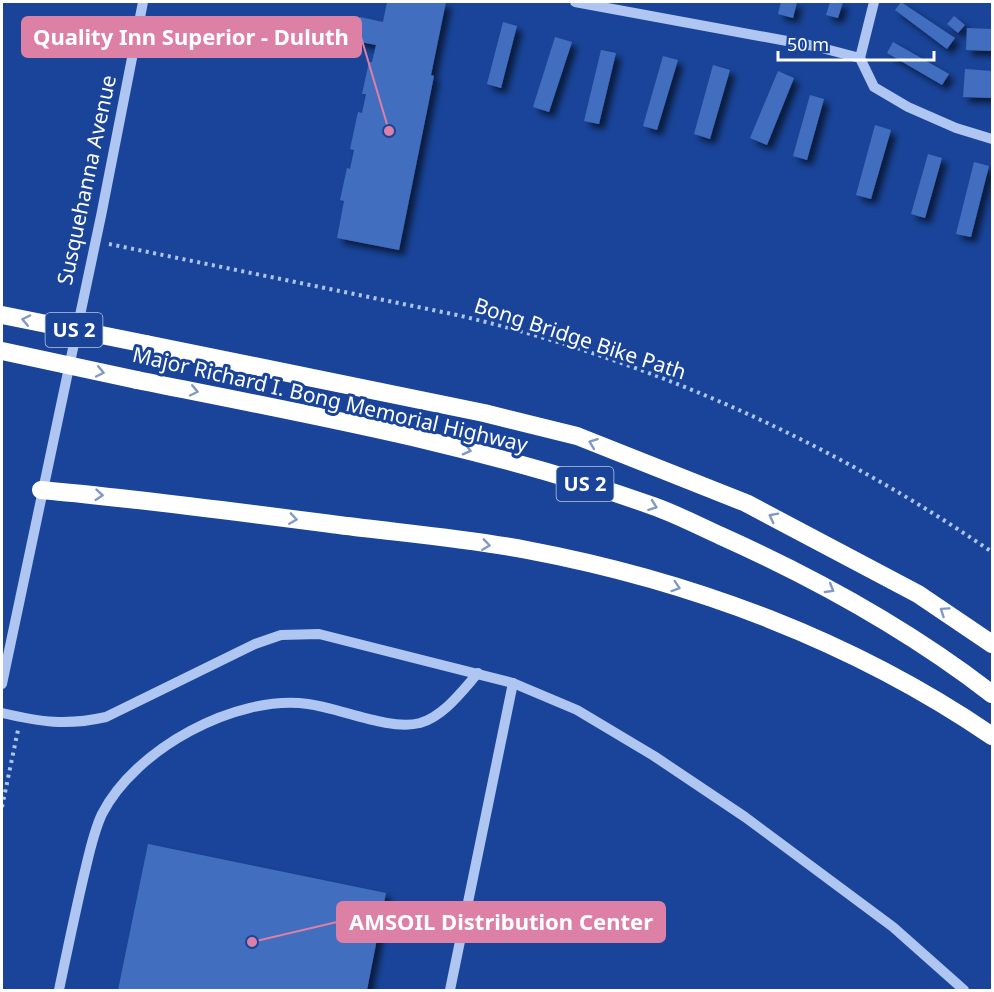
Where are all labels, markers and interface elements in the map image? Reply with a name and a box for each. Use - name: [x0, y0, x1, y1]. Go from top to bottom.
- callout: Quality Inn Superior - Duluth: [22, 17, 361, 57]
- text: Quality Inn Superior - Duluth: [33, 21, 349, 51]
- scale bar: [778, 24, 934, 62]
- text: 50 m: [787, 32, 829, 56]
- street label: Susquehanna Avenue: [50, 72, 122, 287]
- street label: Bong Bridge Bike Path: [471, 291, 690, 386]
- road number: US 2: [46, 313, 103, 347]
- one-way arrow: [22, 314, 32, 327]
- street label: Major Richard I. Bong Memorial Highway: [130, 340, 531, 458]
- one-way arrow: [95, 365, 105, 378]
- one-way arrow: [189, 384, 199, 397]
- one-way arrow: [589, 437, 599, 450]
- one-way arrow: [461, 443, 471, 455]
- road number: US 2: [556, 467, 614, 501]
- one-way arrow: [94, 488, 104, 501]
- one-way arrow: [647, 499, 658, 512]
- one-way arrow: [288, 512, 297, 525]
- one-way arrow: [769, 513, 780, 525]
- one-way arrow: [481, 538, 490, 550]
- one-way arrow: [670, 580, 681, 592]
- one-way arrow: [824, 581, 834, 593]
- one-way arrow: [940, 607, 950, 619]
- callout: AMSOIL Distribution Center: [337, 902, 665, 942]
- text: AMSOIL Distribution Center: [349, 906, 653, 936]

